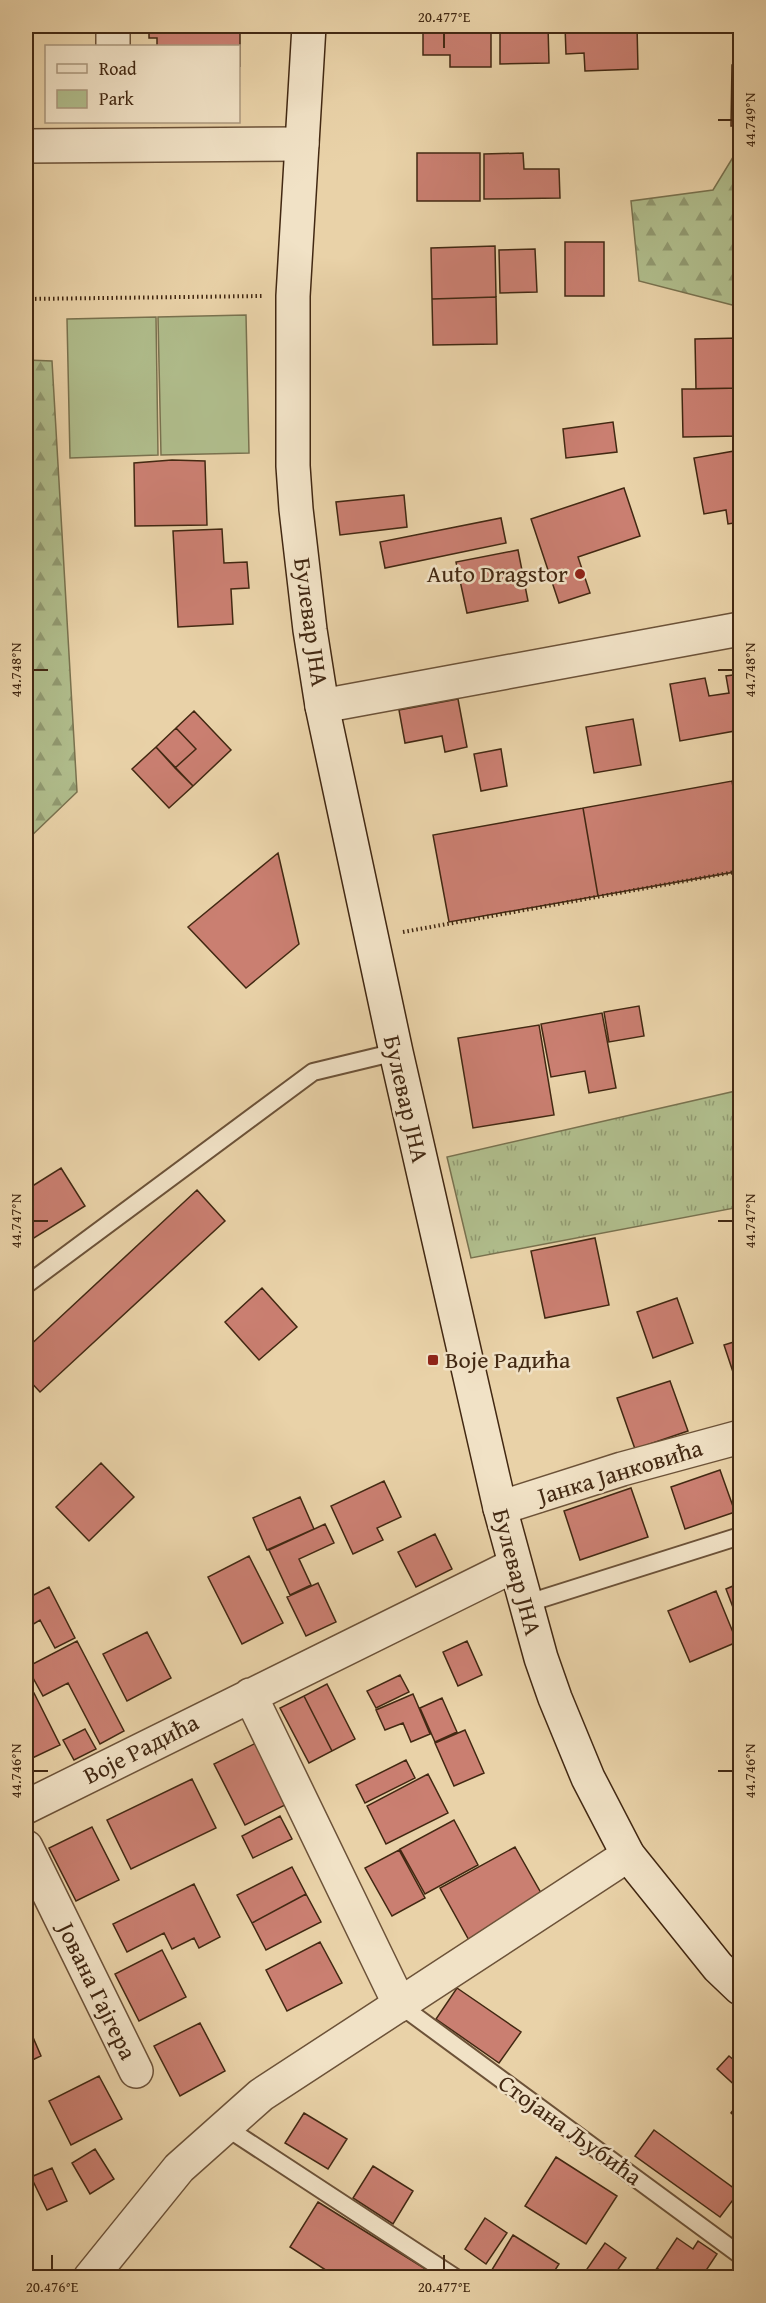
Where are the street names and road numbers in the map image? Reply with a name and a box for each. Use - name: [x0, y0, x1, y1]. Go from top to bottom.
- street label: Булевар ЈНА: [285, 555, 338, 689]
- street label: Булевар ЈНА: [375, 1032, 438, 1166]
- street label: Јанка Јанковића: [530, 1430, 707, 1514]
- street label: Булевар ЈНА: [484, 1505, 551, 1639]
- street label: Воје Радића: [77, 1704, 205, 1793]
- street label: Јована Гајгера: [48, 1914, 146, 2066]
- street label: Стојана Љубића: [491, 2065, 650, 2194]

